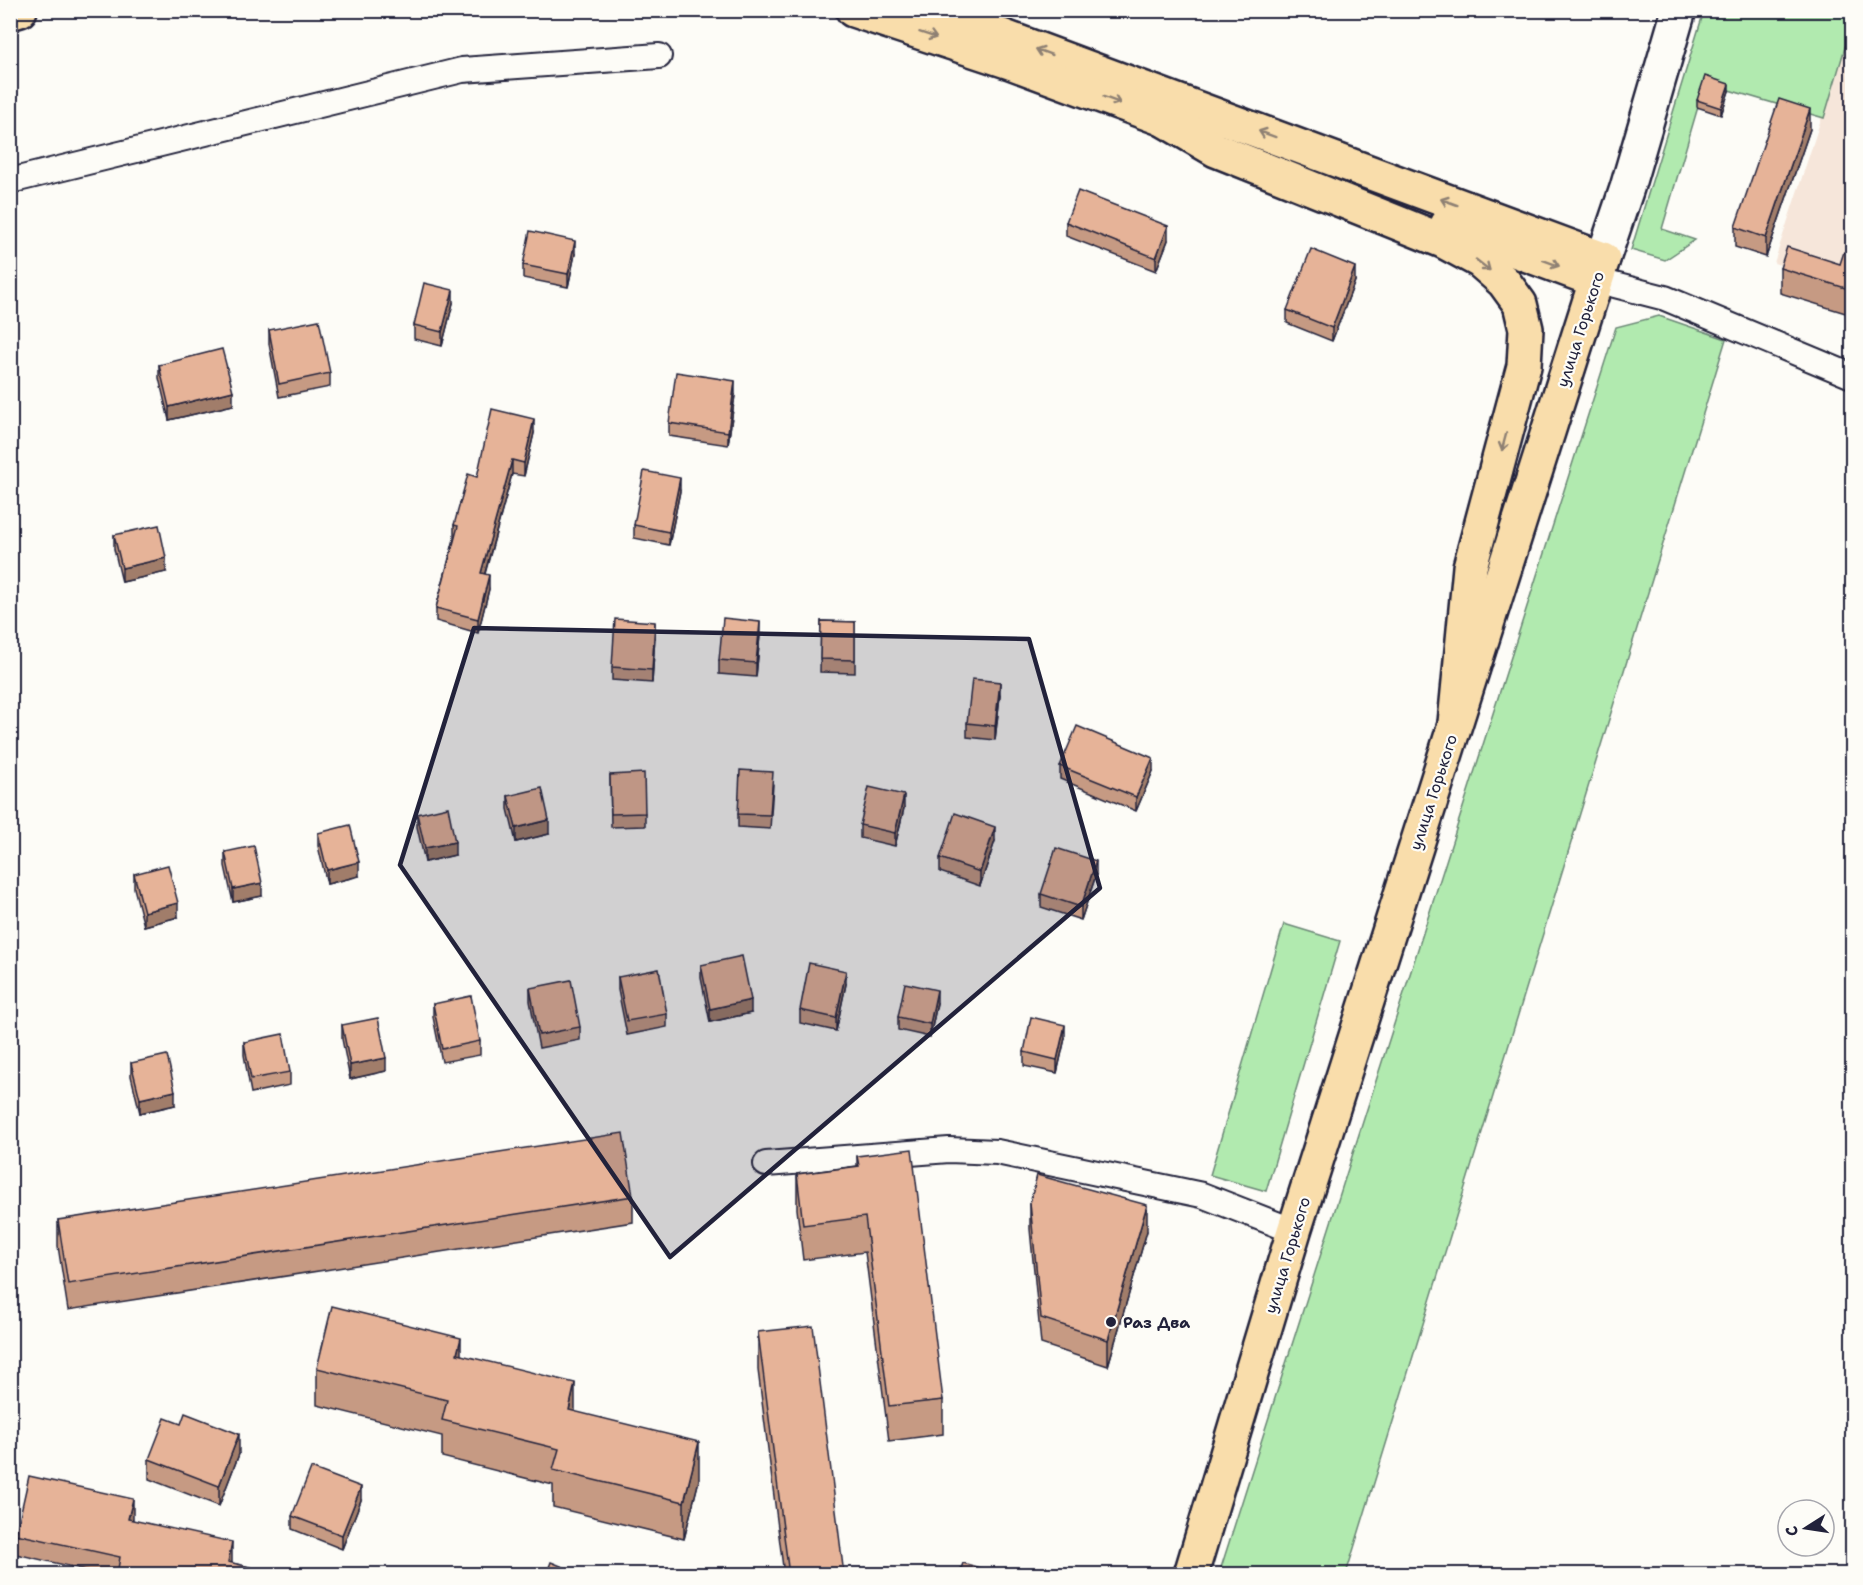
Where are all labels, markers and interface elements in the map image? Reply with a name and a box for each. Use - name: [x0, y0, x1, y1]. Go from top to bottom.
- one-way arrow: [918, 31, 937, 42]
- one-way arrow: [1035, 46, 1054, 57]
- one-way arrow: [1102, 96, 1121, 107]
- one-way arrow: [1258, 128, 1276, 139]
- one-way arrow: [1441, 196, 1459, 207]
- one-way arrow: [1541, 258, 1560, 269]
- one-way arrow: [1475, 259, 1491, 272]
- street label: улица Горького: [1552, 269, 1609, 390]
- one-way arrow: [1498, 432, 1509, 451]
- street label: улица Горького: [1405, 732, 1462, 853]
- street label: улица Горького: [1260, 1194, 1315, 1316]
- place label: Раз Два: [1123, 1312, 1190, 1333]
- marker: Раз Два: [1104, 1315, 1118, 1329]
- north arrow: [1776, 1498, 1836, 1558]
- text: С: [1780, 1524, 1803, 1538]

